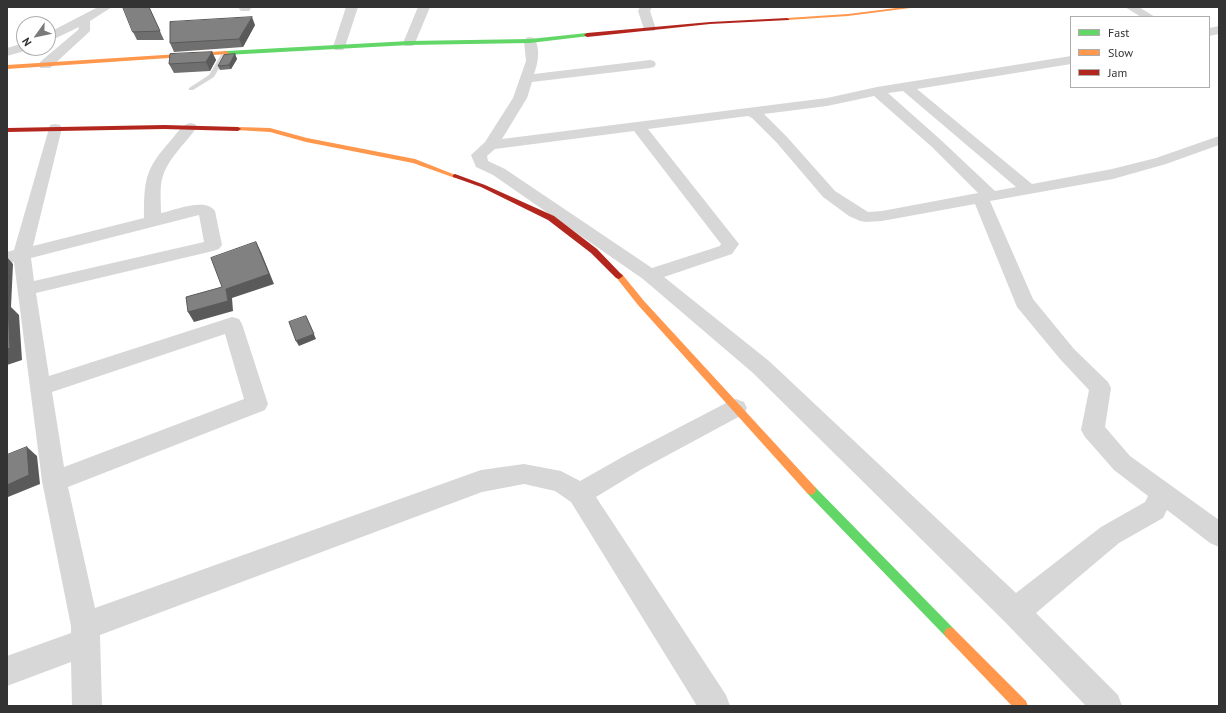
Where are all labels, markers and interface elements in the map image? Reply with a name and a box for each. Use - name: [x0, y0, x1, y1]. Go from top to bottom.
- north arrow: [16, 16, 56, 56]
- legend: [1070, 16, 1210, 88]
- text: Fast: [1108, 25, 1129, 40]
- text: N: [19, 35, 35, 49]
- text: Slow: [1108, 45, 1133, 60]
- text: Jam: [1108, 65, 1127, 80]

